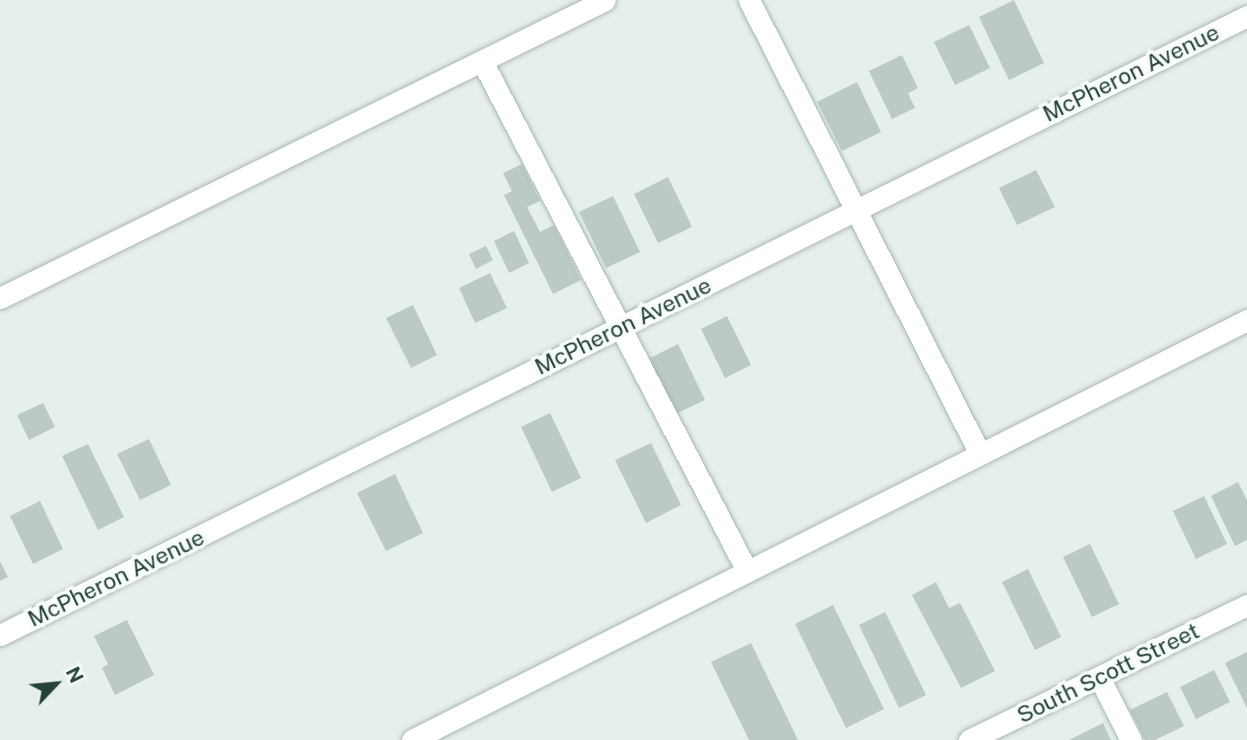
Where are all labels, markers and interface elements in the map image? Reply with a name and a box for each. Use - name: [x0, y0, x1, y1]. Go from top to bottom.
- street label: McPheron Avenue: [1038, 18, 1224, 128]
- street label: McPheron Avenue: [530, 271, 716, 381]
- street label: McPheron Avenue: [23, 523, 209, 633]
- street label: South Scott Street: [1012, 617, 1204, 729]
- north arrow: [21, 649, 91, 719]
- text: N: [62, 663, 88, 686]

